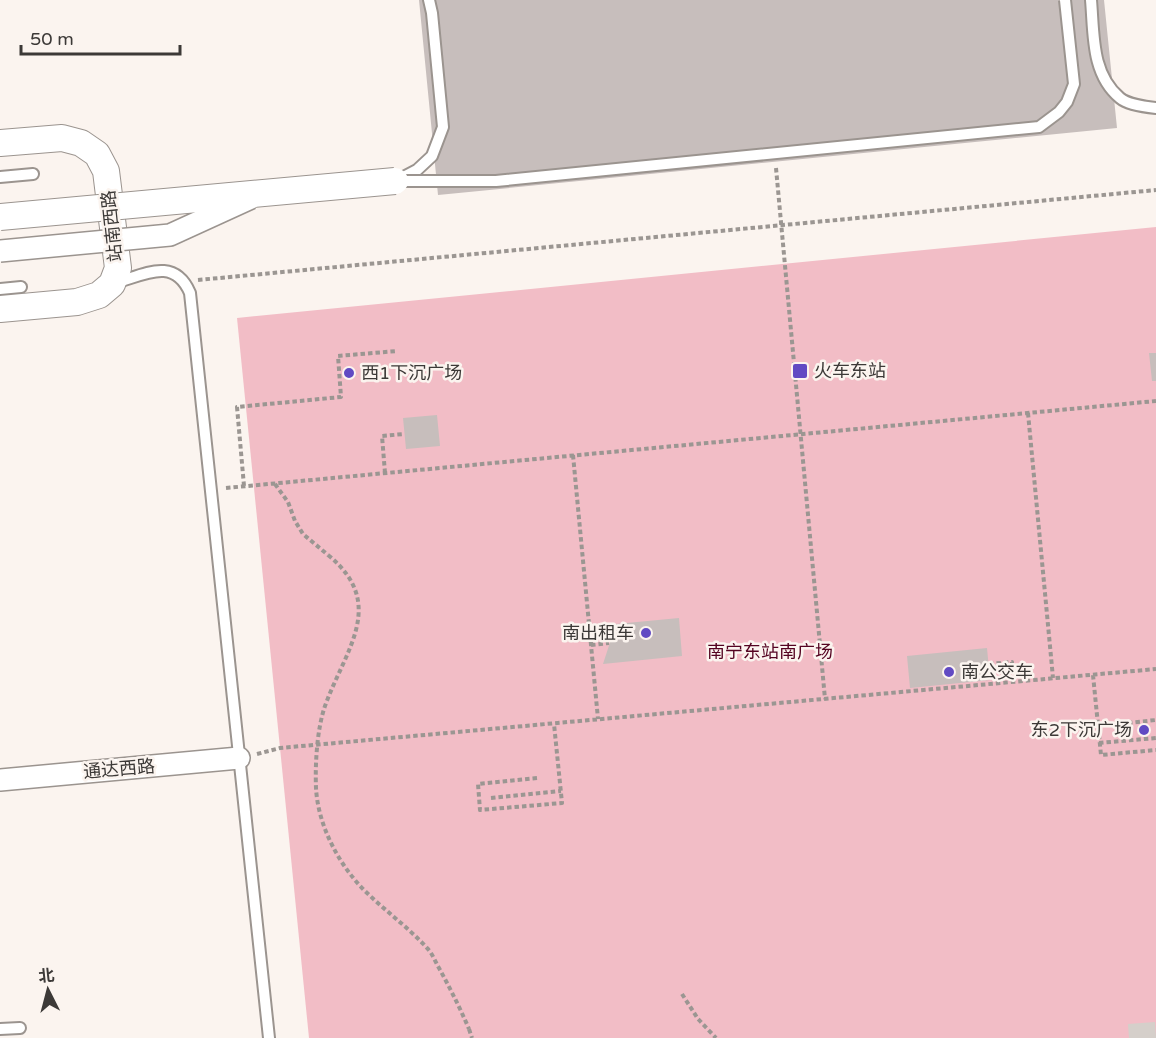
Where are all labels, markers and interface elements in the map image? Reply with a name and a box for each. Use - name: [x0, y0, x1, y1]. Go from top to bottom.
- scale bar: [21, 18, 180, 56]
- text: 50 m: [30, 28, 74, 50]
- street label: 站南西路: [97, 189, 127, 263]
- place label: 火车东站: [814, 360, 886, 382]
- place label: 西1下沉广场: [361, 362, 462, 384]
- marker: 火车东站: [791, 362, 809, 380]
- marker: 西1下沉广场: [342, 366, 356, 380]
- place label: 南出租车: [562, 622, 634, 644]
- marker: 南出租车: [639, 626, 653, 640]
- park label: 南宁东站南广场: [707, 641, 833, 663]
- place label: 南公交车: [961, 661, 1033, 683]
- marker: 南公交车: [942, 665, 956, 679]
- place label: 东2下沉广场: [1031, 719, 1132, 741]
- marker: 东2下沉广场: [1137, 723, 1151, 737]
- street label: 通达西路: [82, 755, 156, 783]
- north arrow: [18, 960, 78, 1020]
- text: 北: [38, 965, 56, 987]

